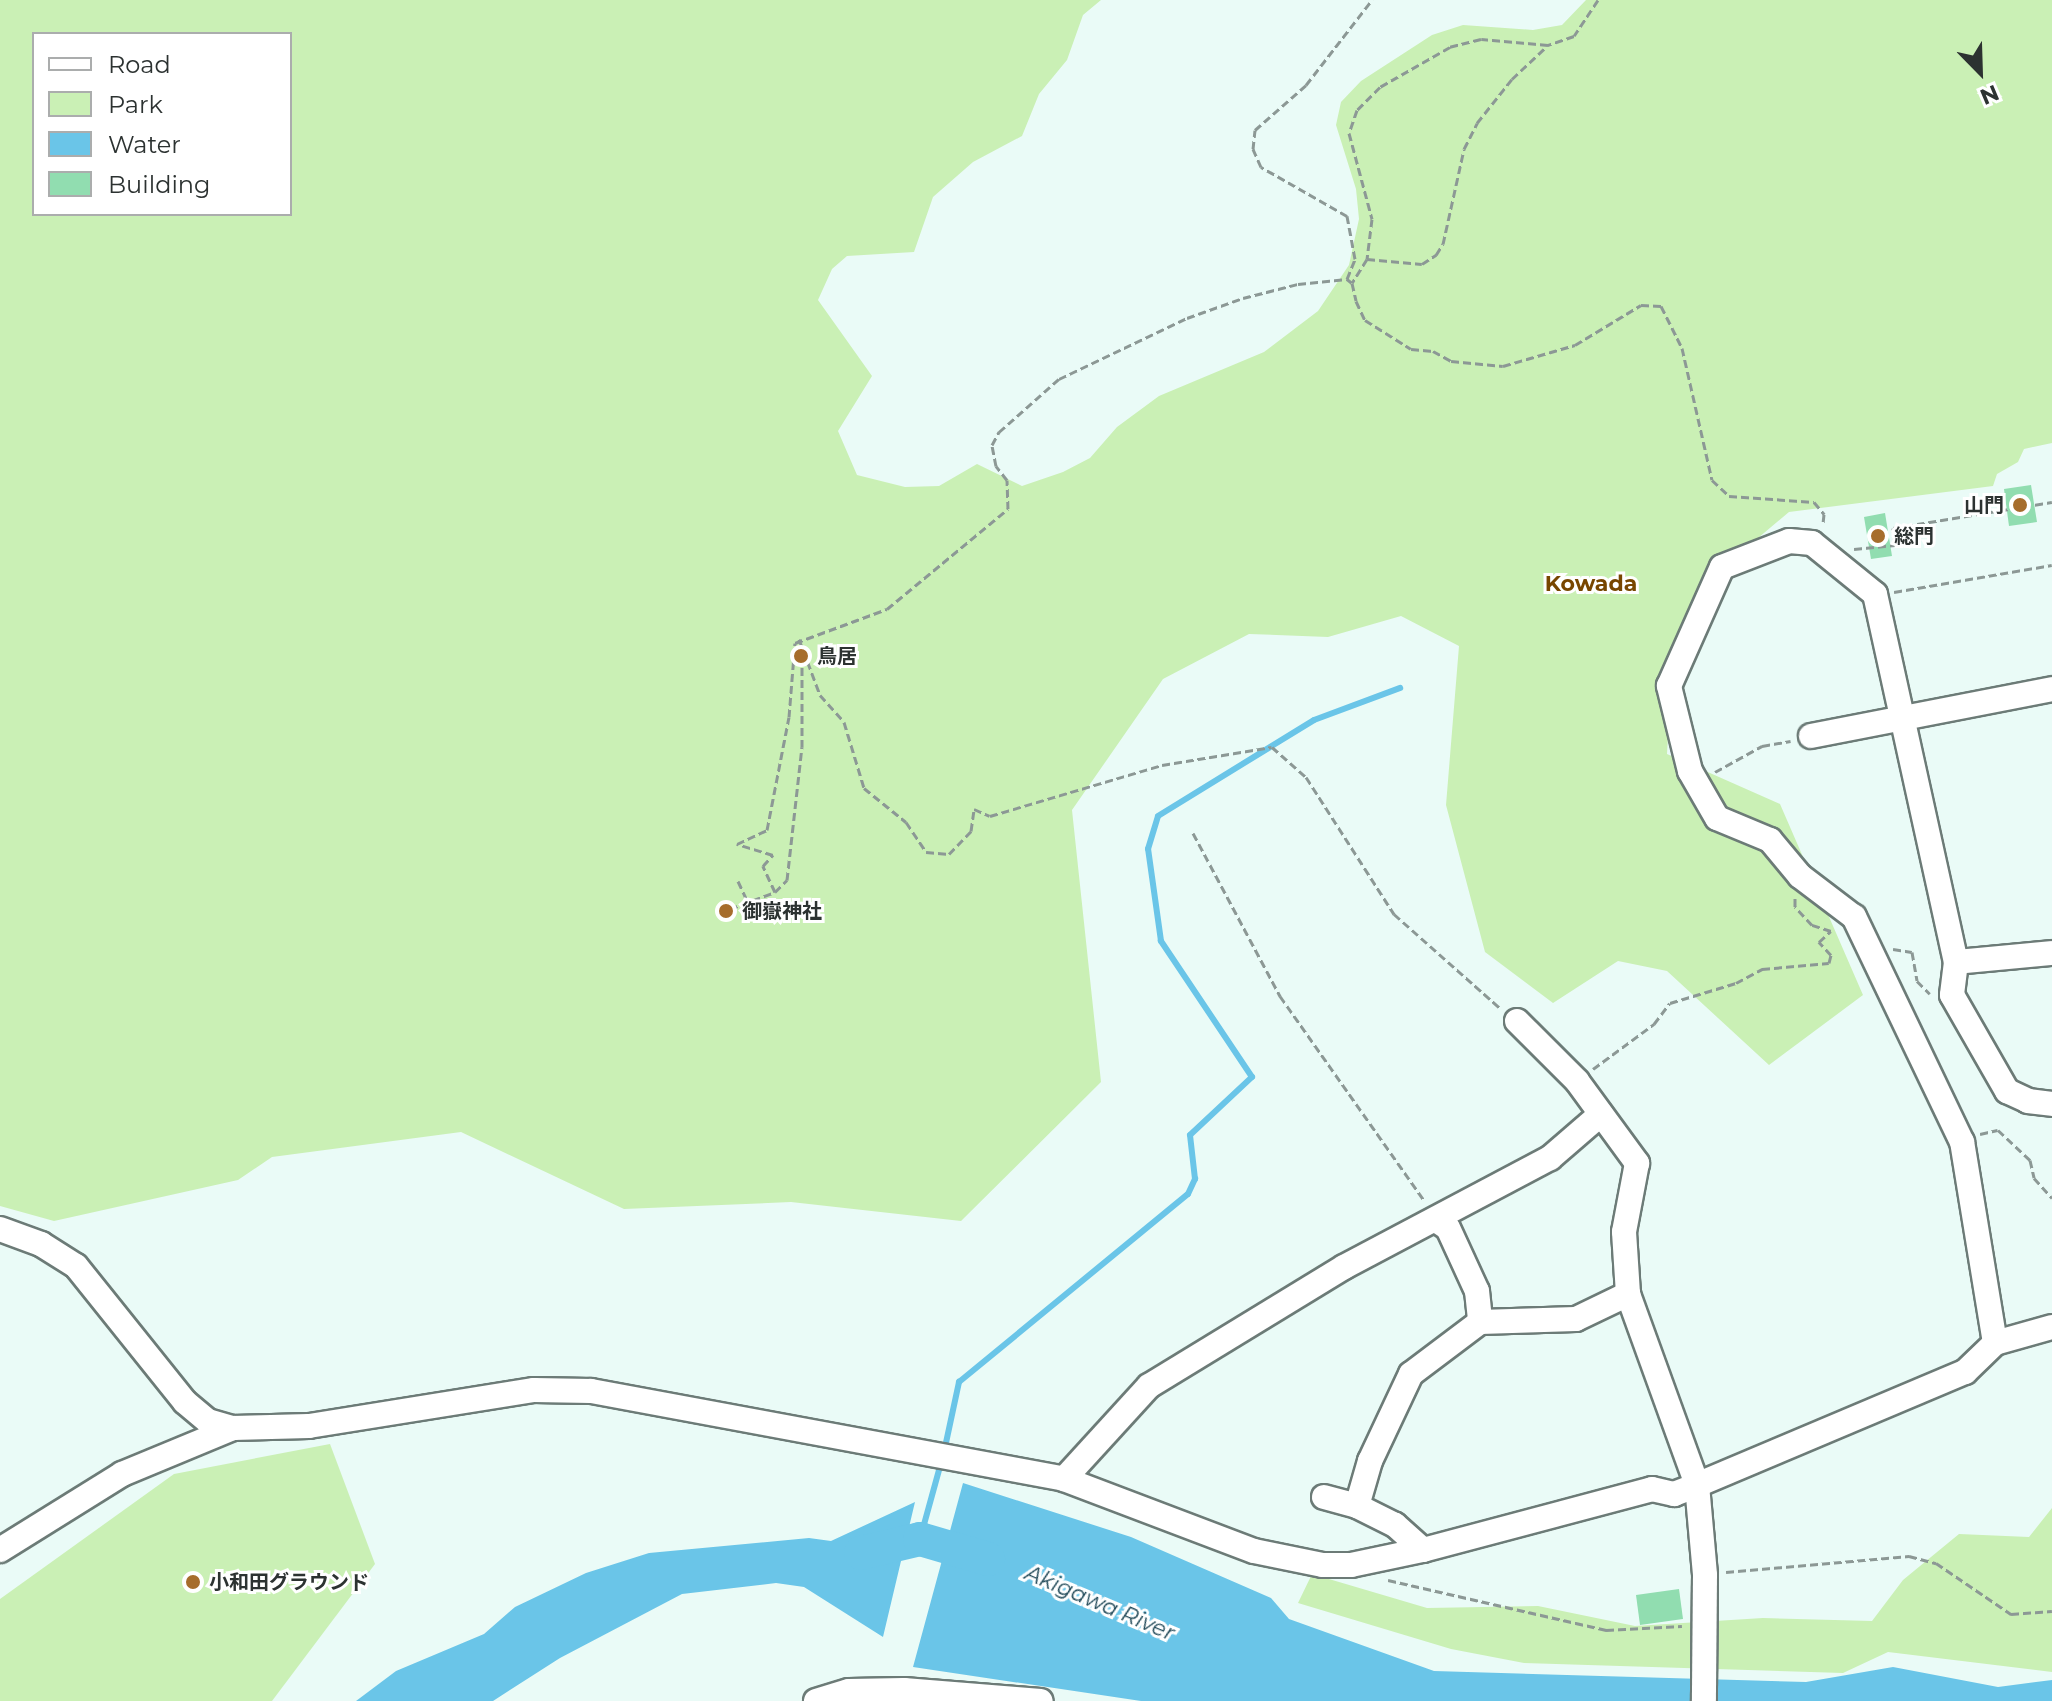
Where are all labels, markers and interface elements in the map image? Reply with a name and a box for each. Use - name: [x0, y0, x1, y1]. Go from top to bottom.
- legend: [32, 32, 292, 216]
- north arrow: [1940, 32, 2020, 112]
- text: Road: [108, 50, 171, 79]
- text: N: [1976, 79, 2003, 110]
- text: Park: [108, 90, 163, 119]
- text: Water: [108, 130, 181, 159]
- text: Building: [108, 170, 211, 199]
- place label: 山門: [1964, 493, 2004, 517]
- marker: 山門: [2011, 496, 2029, 514]
- place label: 総門: [1894, 524, 1934, 548]
- marker: 総門: [1869, 527, 1887, 545]
- district label: Kowada: [1545, 571, 1637, 597]
- place label: 鳥居: [817, 644, 857, 668]
- marker: 鳥居: [792, 647, 810, 665]
- place label: 御嶽神社: [742, 899, 822, 923]
- marker: 御嶽神社: [717, 902, 735, 920]
- water label: Akigawa River: [1021, 1560, 1179, 1646]
- place label: 小和田グラウンド: [209, 1570, 369, 1594]
- marker: 小和田グラウンド: [184, 1573, 202, 1591]

